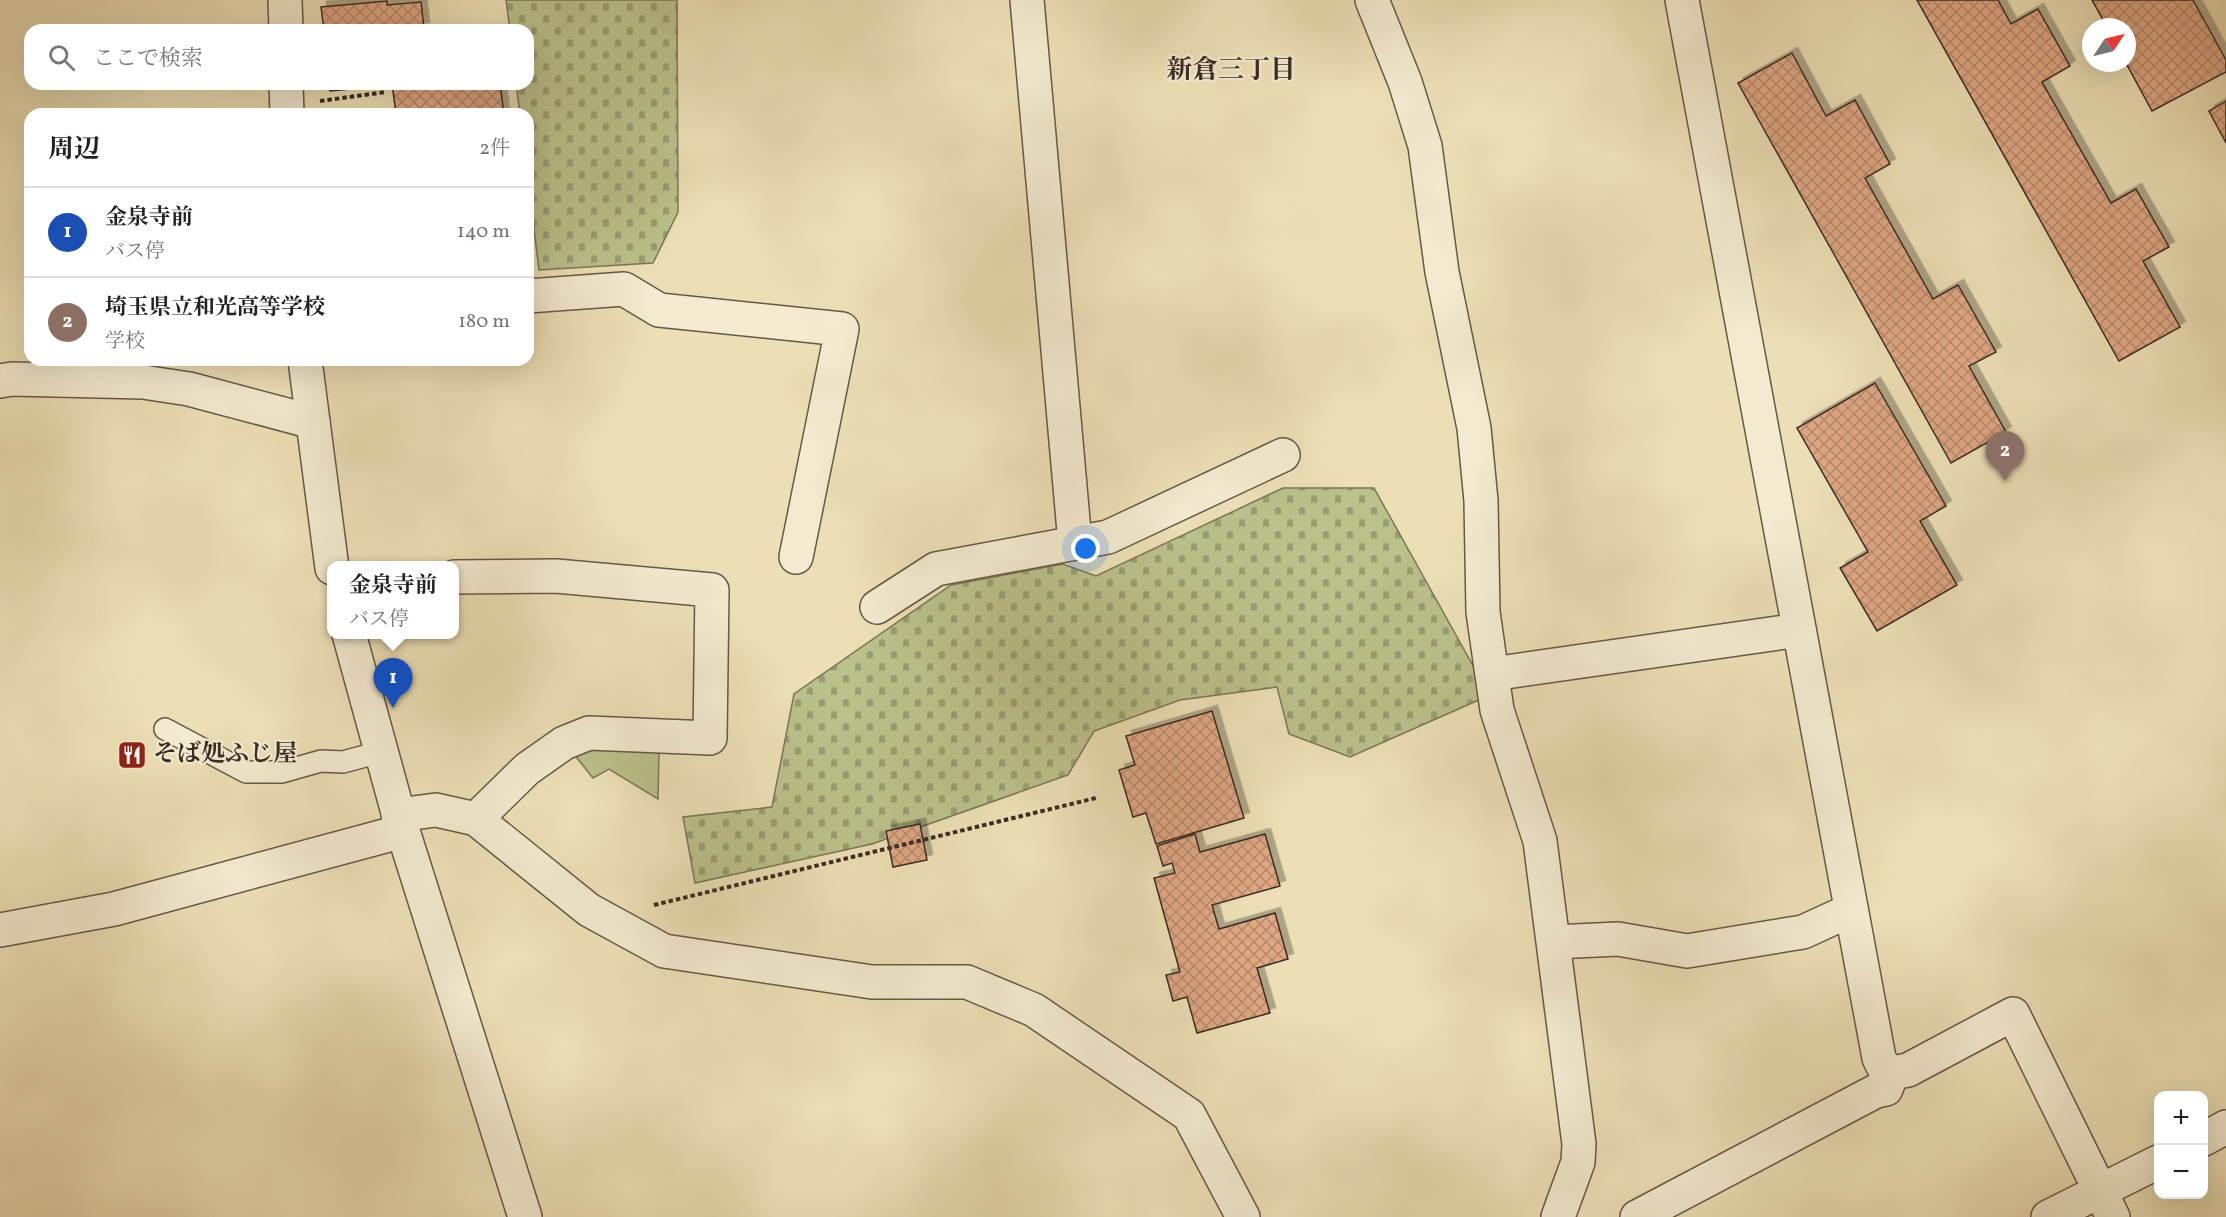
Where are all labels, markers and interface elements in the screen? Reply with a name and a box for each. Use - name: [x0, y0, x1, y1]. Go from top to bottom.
- north arrow: [2082, 18, 2136, 72]
- search box: [24, 24, 534, 90]
- icon: search: [45, 41, 78, 74]
- text: ここで検索: [93, 44, 203, 75]
- district label: 新倉三丁目: [1166, 53, 1296, 89]
- text: 周辺: [48, 132, 100, 168]
- text: 2件: [479, 135, 510, 163]
- text: 金泉寺前: [105, 203, 193, 234]
- text: 1: [63, 218, 72, 246]
- text: 140 m: [457, 218, 510, 246]
- text: バス停: [105, 238, 165, 266]
- text: 埼玉県立和光高等学校: [105, 293, 325, 324]
- text: 2: [62, 308, 73, 336]
- text: 180 m: [458, 308, 510, 336]
- text: 学校: [105, 328, 145, 356]
- pin: 2: [1986, 432, 2024, 481]
- your location: [1071, 534, 1100, 563]
- popup: [327, 561, 459, 639]
- text: 金泉寺前: [349, 571, 437, 602]
- text: バス停: [349, 606, 409, 634]
- pin: 1: [374, 658, 412, 708]
- place label: そば処ふじ屋: [153, 738, 297, 772]
- restaurant icon: そば処ふじ屋: [116, 739, 148, 771]
- map controls: [2154, 1091, 2208, 1199]
- button: +: [2154, 1091, 2208, 1145]
- button: −: [2154, 1145, 2208, 1199]

